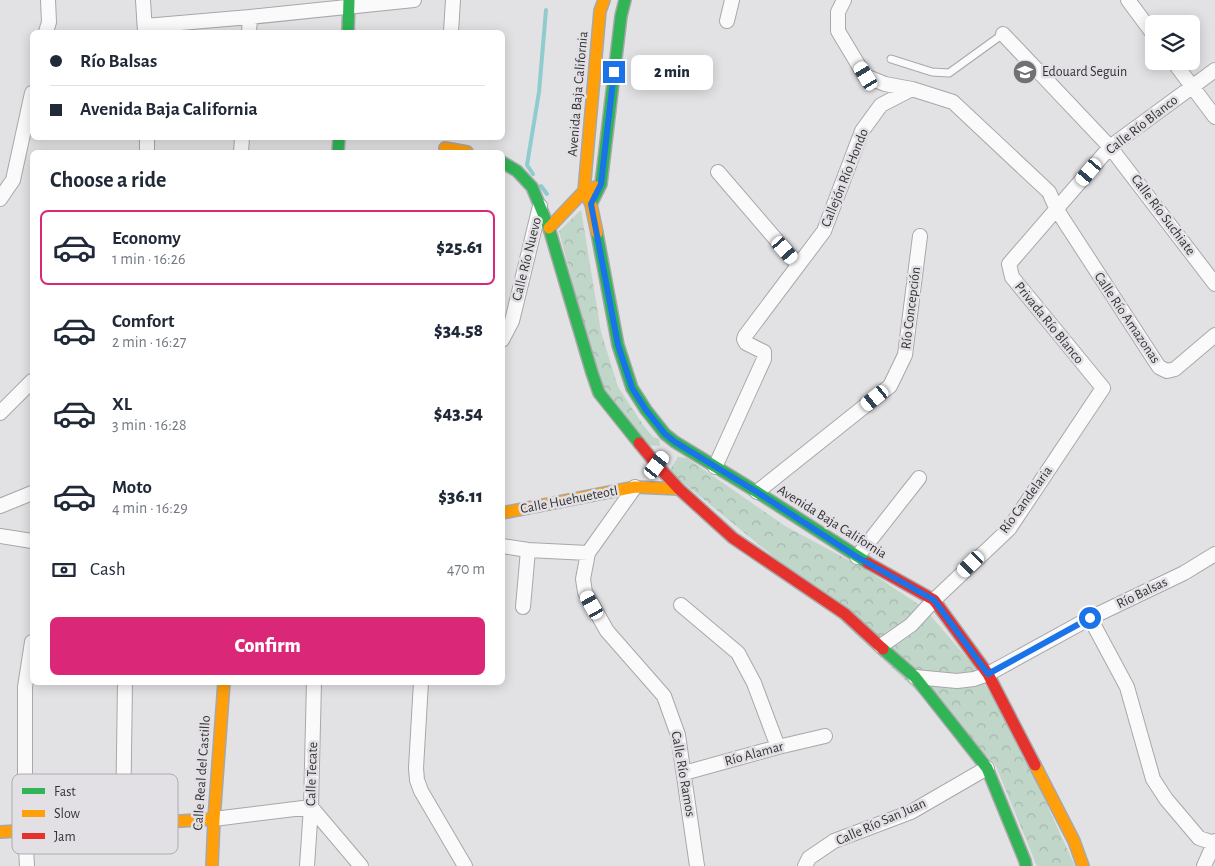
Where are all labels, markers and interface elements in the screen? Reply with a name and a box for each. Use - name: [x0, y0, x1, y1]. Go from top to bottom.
- map controls: [1145, 15, 1200, 70]
- button: layers: [1145, 15, 1200, 70]
- street label: Avenida Baja California: [566, 30, 591, 157]
- text: Río Balsas: [80, 52, 157, 71]
- callout: 2 min: [632, 54, 714, 90]
- car: [851, 59, 880, 93]
- school or university icon: Edouard Seguin: [1012, 59, 1038, 85]
- route end: [603, 61, 625, 83]
- text: 2 min: [654, 64, 690, 80]
- place label: Edouard Seguin: [1042, 65, 1127, 79]
- street label: Calle Río Blanco: [1104, 93, 1181, 157]
- text: Avenida Baja California: [80, 100, 258, 119]
- street label: Callejón Río Hondo: [819, 127, 871, 229]
- car: [1073, 156, 1104, 188]
- text: Choose a ride: [50, 169, 166, 191]
- street label: Calle Río Suchiate: [1128, 172, 1198, 258]
- street label: Calle Río Nuevo: [510, 216, 544, 302]
- icon: car: [52, 225, 97, 270]
- text: Economy: [112, 229, 181, 248]
- car: [769, 234, 800, 266]
- text: $25.61: [436, 238, 483, 257]
- text: 1 min · 16:26: [112, 251, 186, 267]
- street label: Río Concepción: [899, 266, 923, 350]
- street label: Calle Río Amazonas: [1091, 270, 1163, 366]
- street label: Privada Río Blanco: [1012, 280, 1086, 366]
- icon: car: [52, 308, 97, 353]
- text: Comfort: [112, 312, 174, 331]
- text: $34.58: [434, 321, 483, 340]
- text: 2 min · 16:27: [112, 334, 186, 350]
- car: [858, 383, 891, 413]
- icon: car: [52, 391, 97, 436]
- text: XL: [112, 395, 132, 414]
- text: $43.54: [434, 404, 483, 423]
- text: 3 min · 16:28: [112, 417, 187, 433]
- car: [641, 449, 672, 481]
- street label: Río Candelaria: [997, 463, 1055, 536]
- icon: car: [52, 474, 97, 519]
- text: Moto: [112, 478, 152, 497]
- street label: Avenida Baja California: [775, 483, 890, 562]
- street label: Calle Huehueteotl: [519, 484, 619, 516]
- text: $36.11: [438, 487, 483, 506]
- text: 4 min · 16:29: [112, 500, 188, 516]
- car: [954, 548, 987, 580]
- icon: cash: [50, 556, 78, 584]
- text: Cash: [90, 560, 126, 579]
- text: 470 m: [447, 561, 485, 577]
- street label: Río Balsas: [1114, 575, 1170, 611]
- car: [578, 588, 605, 622]
- route start: [1079, 607, 1101, 629]
- button: Confirm: [50, 617, 485, 675]
- street label: Calle Real del Castillo: [191, 715, 213, 831]
- street label: Calle Río Ramos: [669, 730, 697, 818]
- street label: Río Alamar: [723, 739, 785, 769]
- street label: Calle Tecate: [304, 742, 320, 806]
- legend: [12, 774, 178, 854]
- text: Fast: [54, 785, 76, 799]
- street label: Calle Río San Juan: [834, 796, 928, 848]
- text: Slow: [54, 807, 81, 821]
- text: Jam: [54, 830, 76, 844]

